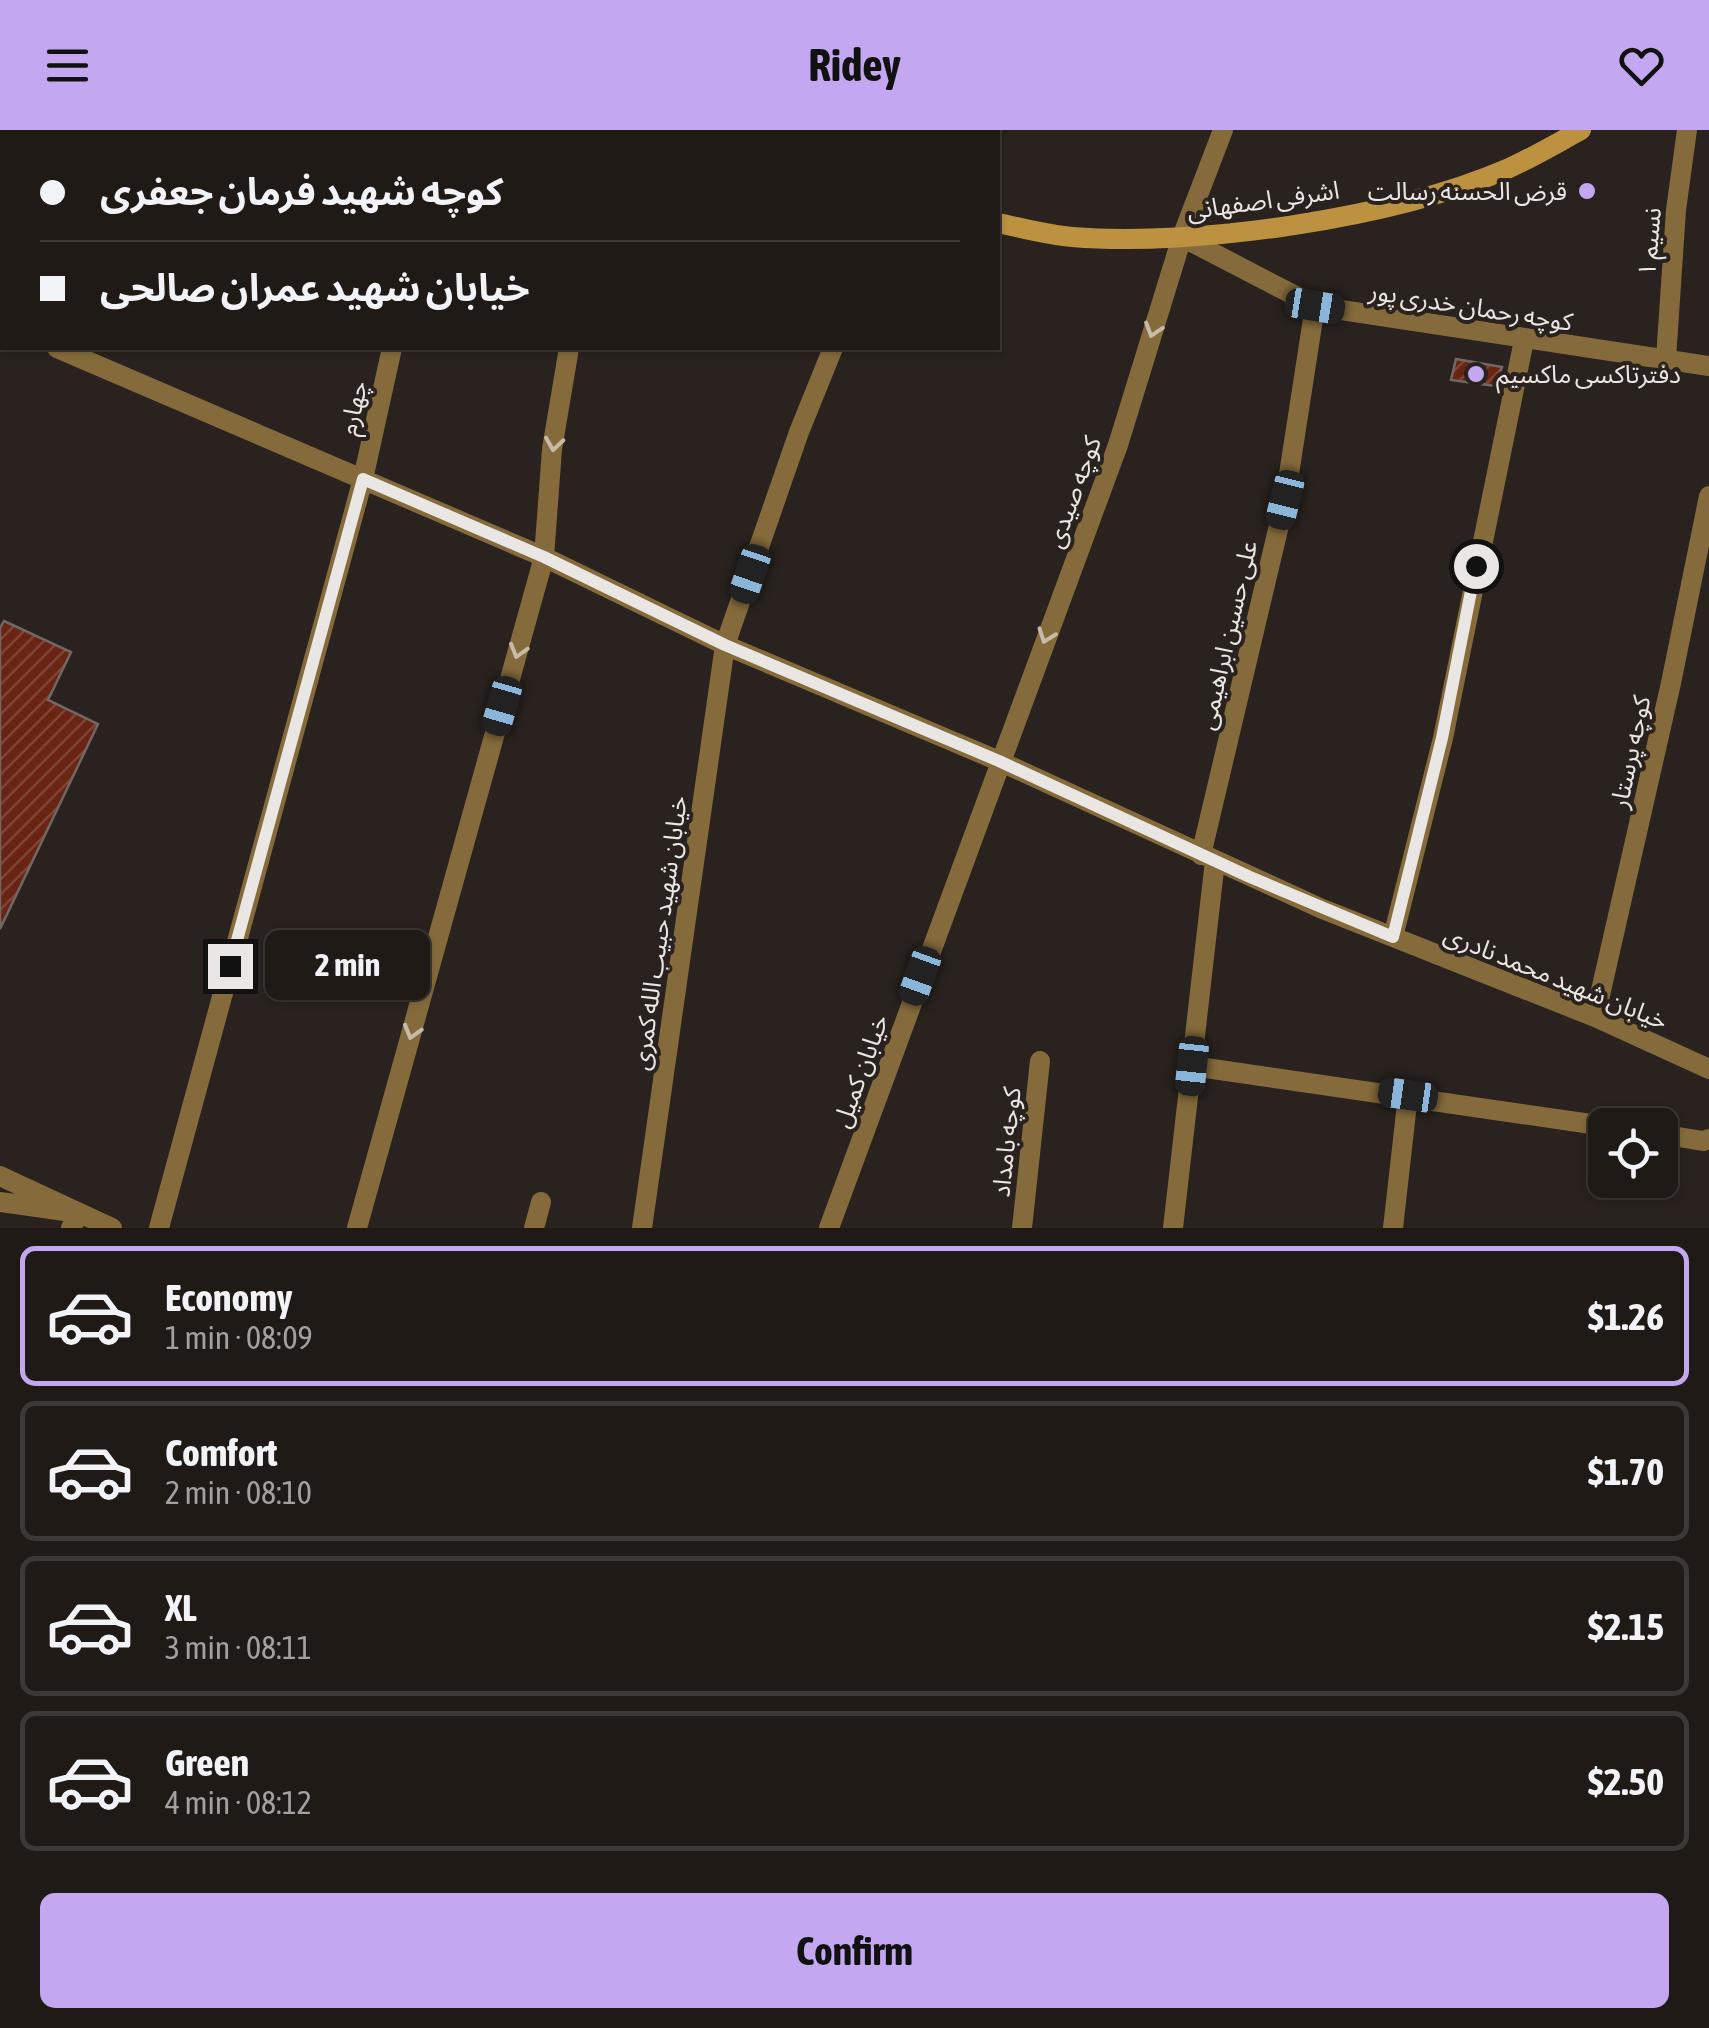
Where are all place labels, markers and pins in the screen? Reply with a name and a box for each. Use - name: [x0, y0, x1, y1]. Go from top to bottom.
- place label: قرض الحسنه رسالت: [1368, 177, 1567, 207]
- marker: قرض الحسنه رسالت: [1576, 180, 1598, 202]
- place label: دفترتاکسی ماکسیم: [1496, 360, 1681, 394]
- marker: دفترتاکسی ماکسیم: [1465, 363, 1487, 385]

